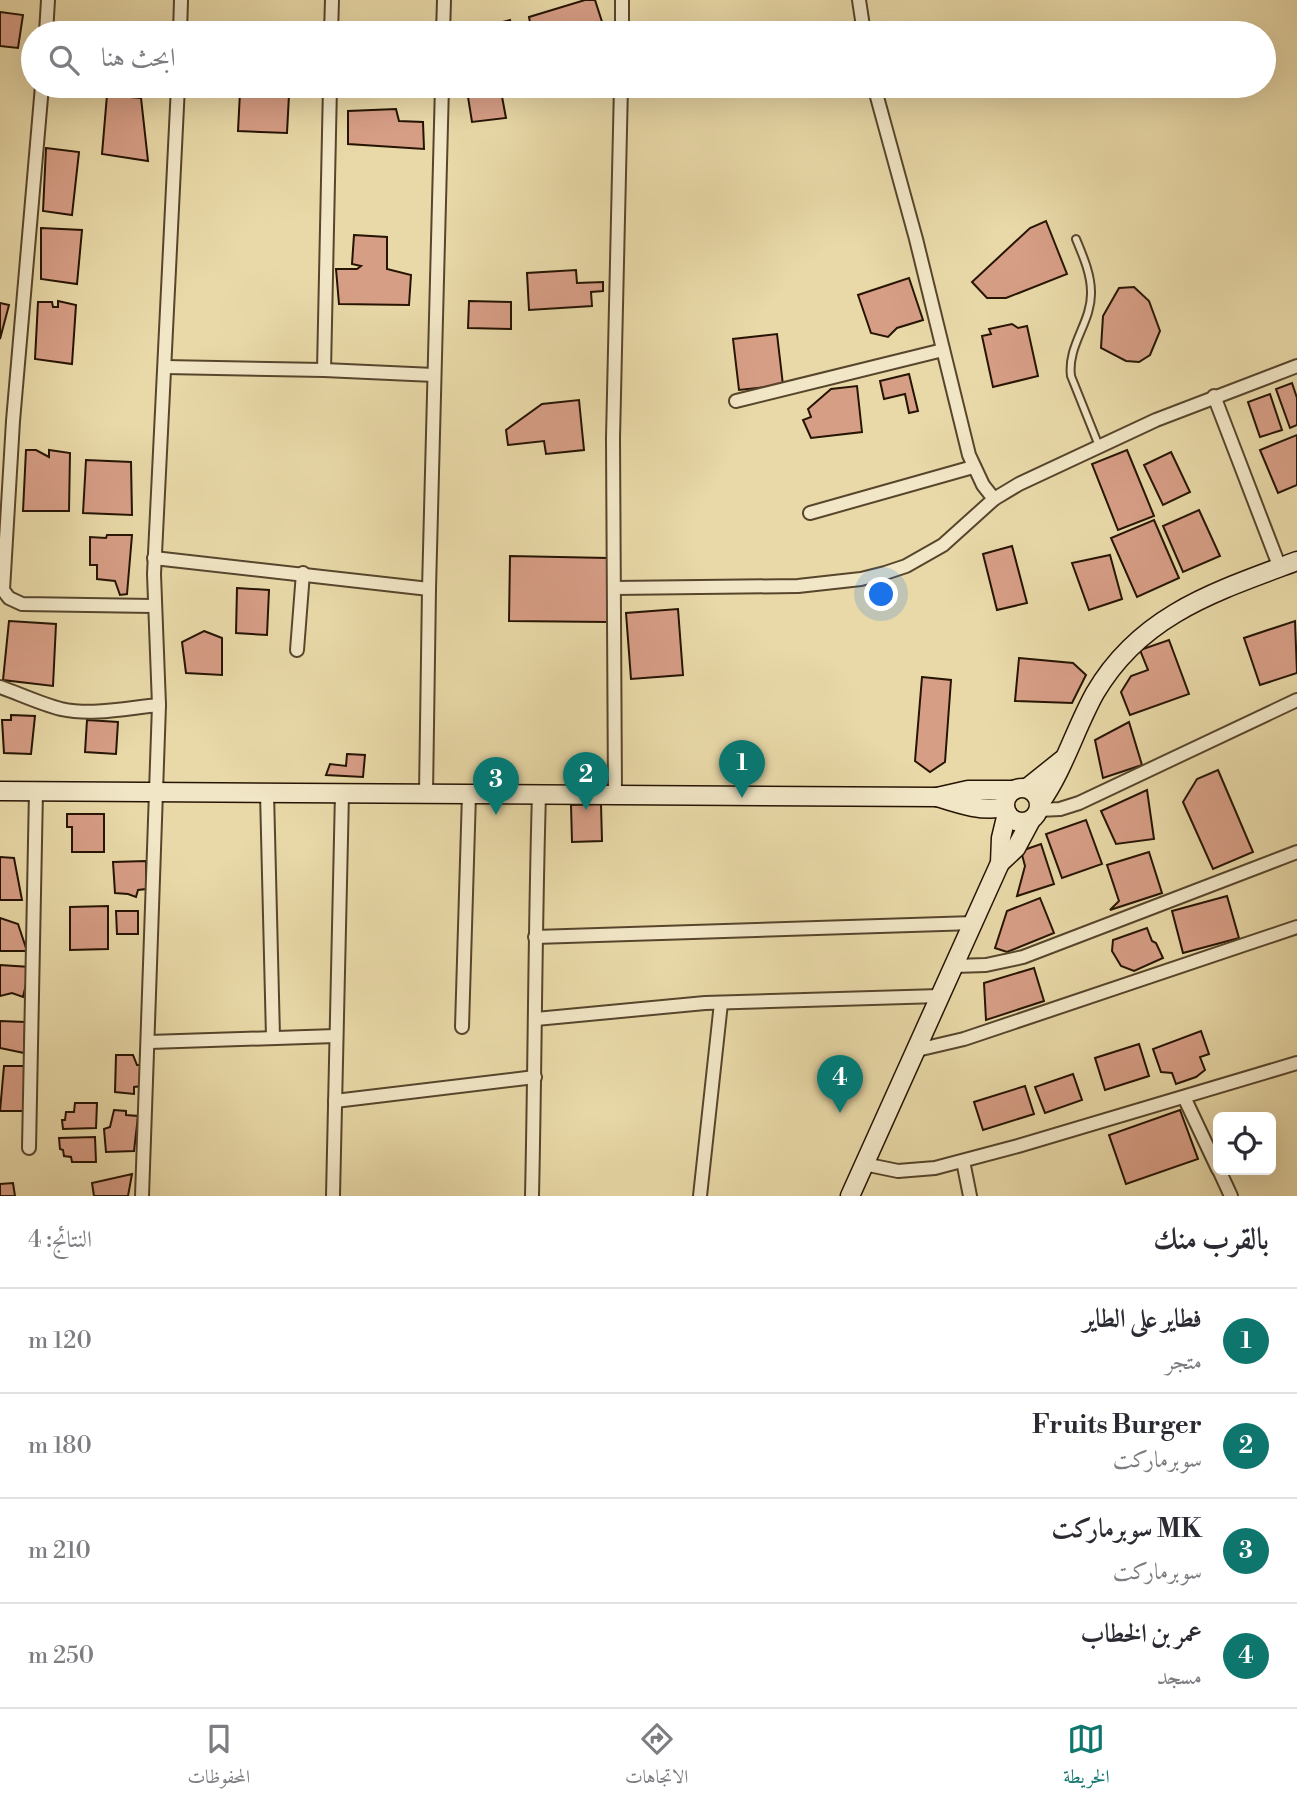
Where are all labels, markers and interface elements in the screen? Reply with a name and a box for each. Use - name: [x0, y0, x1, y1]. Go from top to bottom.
- search box: [21, 21, 1276, 98]
- icon: search: [45, 41, 83, 79]
- text: ابحث هنا: [101, 42, 176, 74]
- your location: [864, 577, 898, 611]
- pin: 1: [719, 740, 765, 798]
- pin: 2: [563, 752, 609, 810]
- pin: 3: [473, 757, 519, 815]
- pin: 4: [817, 1055, 863, 1113]
- map controls: [1213, 1112, 1276, 1175]
- button: locate: [1213, 1112, 1276, 1175]
- text: بالقرب منك: [1153, 1221, 1269, 1259]
- text: النتائج: 4: [28, 1226, 92, 1254]
- text: فطاير على الطاير: [1083, 1303, 1202, 1335]
- text: 120 m: [28, 1327, 92, 1355]
- text: 1: [1240, 1327, 1252, 1355]
- text: متجر: [1166, 1348, 1202, 1376]
- text: Fruits Burger: [1032, 1409, 1202, 1441]
- text: 180 m: [28, 1432, 92, 1460]
- text: 2: [1239, 1432, 1253, 1460]
- text: سوبرماركت: [1113, 1446, 1202, 1474]
- text: MK سوبرماركت: [1051, 1513, 1202, 1545]
- text: 210 m: [28, 1537, 91, 1565]
- text: 3: [1239, 1537, 1253, 1565]
- text: سوبرماركت: [1113, 1558, 1202, 1586]
- text: عمر بن الخطاب: [1080, 1618, 1202, 1650]
- text: 250 m: [28, 1642, 94, 1670]
- text: 4: [1238, 1642, 1254, 1670]
- text: مسجد: [1157, 1663, 1202, 1691]
- tab: المحفوظات: [187, 1720, 250, 1795]
- tab: الاتجاهات: [625, 1720, 688, 1795]
- tab: الخريطة: [1063, 1720, 1110, 1795]

